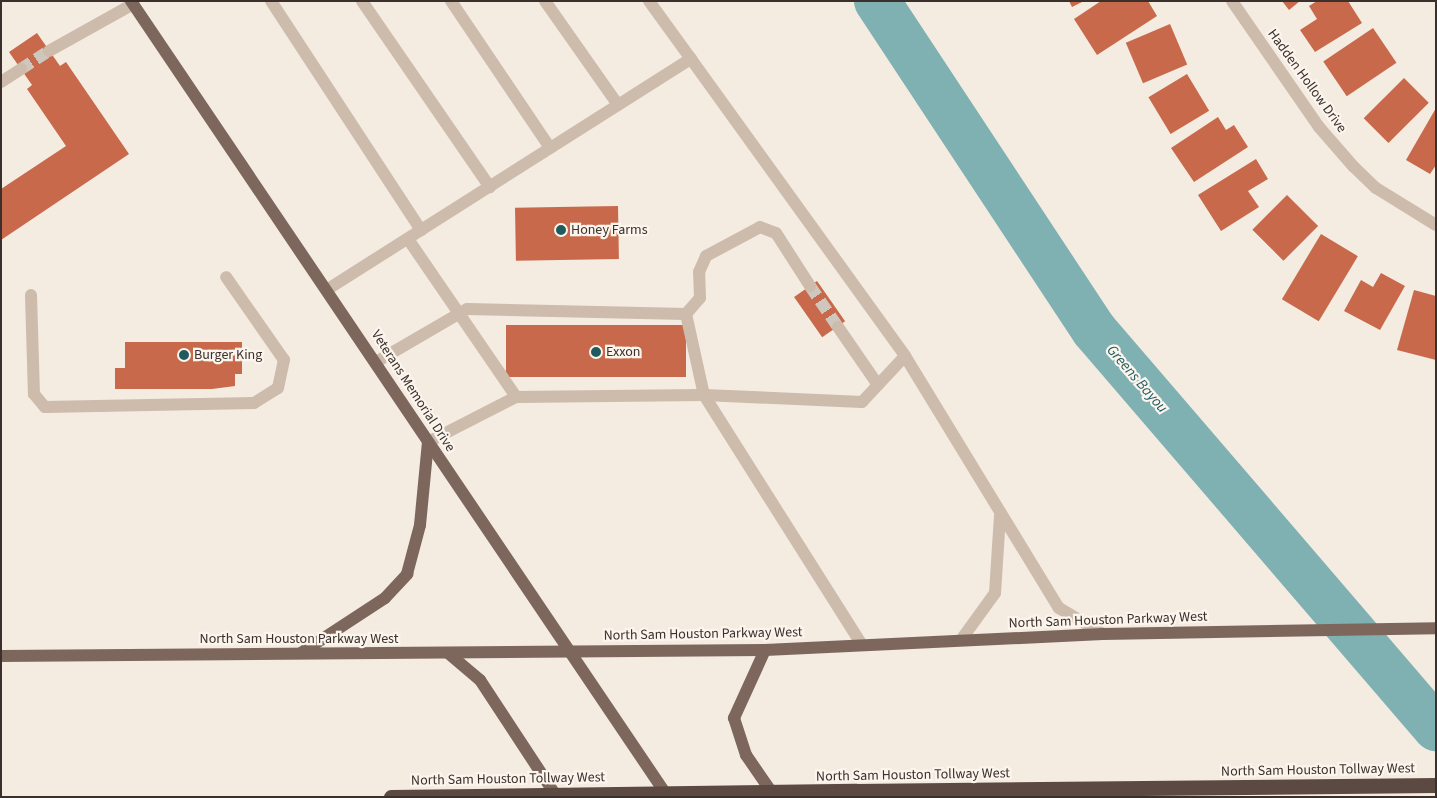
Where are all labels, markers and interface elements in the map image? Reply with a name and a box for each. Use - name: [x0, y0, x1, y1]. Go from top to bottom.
- street label: Hadden Hollow Drive: [1264, 26, 1350, 136]
- place label: Honey Farms: [571, 222, 648, 238]
- marker: Honey Farms: [555, 224, 567, 236]
- street label: Veterans Memorial Drive: [367, 327, 459, 455]
- water label: Greens Bayou: [1103, 341, 1171, 417]
- place label: Exxon: [606, 344, 640, 360]
- marker: Exxon: [590, 346, 602, 358]
- place label: Burger King: [194, 347, 262, 363]
- marker: Burger King: [178, 349, 190, 361]
- street label: North Sam Houston Parkway West: [1008, 608, 1208, 632]
- street label: North Sam Houston Parkway West: [603, 624, 803, 644]
- street label: North Sam Houston Parkway West: [200, 631, 398, 647]
- street label: North Sam Houston Tollway West: [1221, 760, 1415, 780]
- street label: North Sam Houston Tollway West: [816, 765, 1010, 785]
- street label: North Sam Houston Tollway West: [411, 769, 605, 789]

